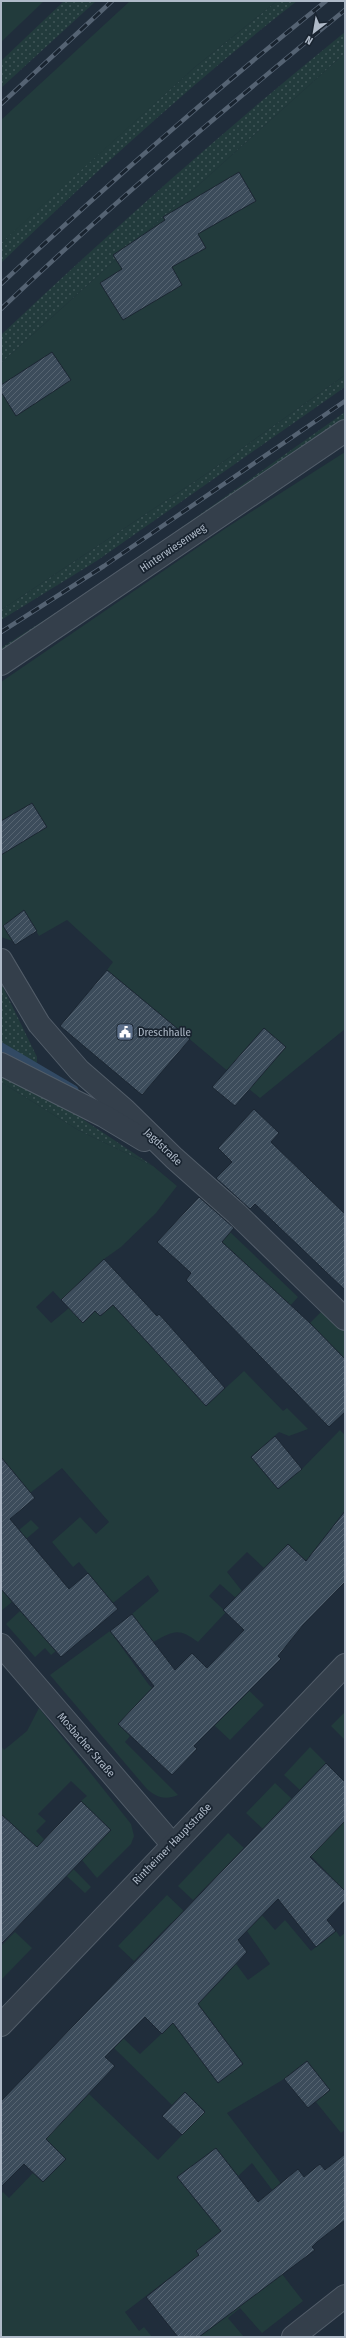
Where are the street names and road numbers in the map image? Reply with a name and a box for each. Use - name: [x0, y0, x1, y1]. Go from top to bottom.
- street label: Hinterwiesenweg: [137, 521, 209, 575]
- street label: Jagdstraße: [141, 1126, 185, 1168]
- street label: Mosbacher Straße: [54, 1710, 118, 1780]
- street label: Rintheimer Hauptstraße: [130, 1801, 214, 1887]

